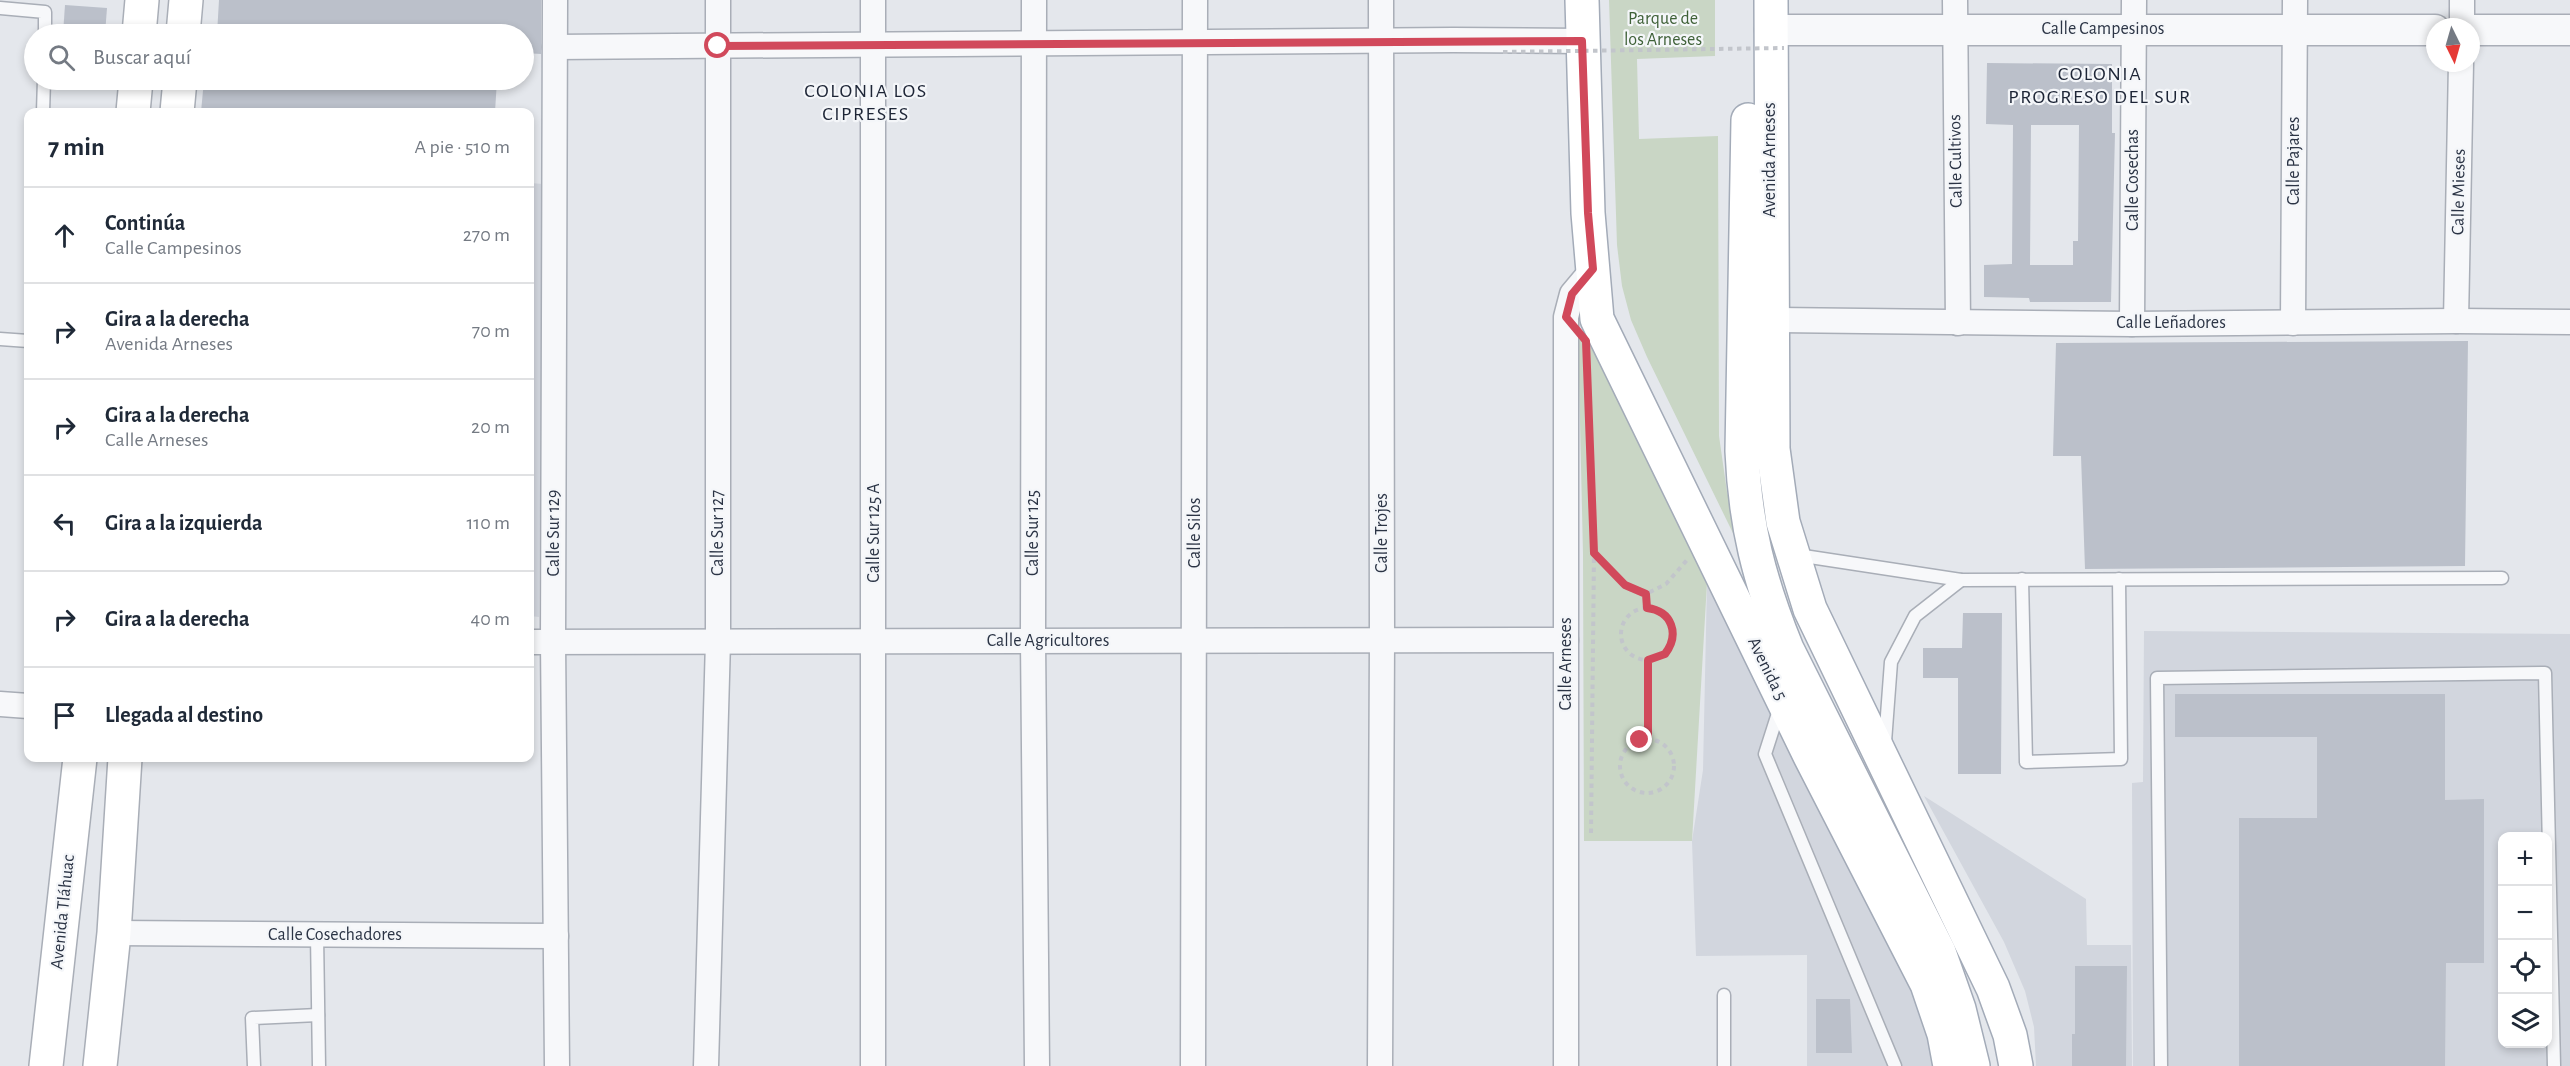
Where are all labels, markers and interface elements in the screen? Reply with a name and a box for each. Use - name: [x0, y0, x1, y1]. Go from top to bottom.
- park label: Parque de los Arneses: [1624, 10, 1702, 49]
- north arrow: [2426, 18, 2480, 72]
- street label: Calle Campesinos: [2042, 20, 2165, 38]
- search box: [24, 24, 534, 90]
- route start: [704, 32, 730, 58]
- icon: search: [45, 41, 78, 74]
- text: Buscar aquí: [93, 46, 191, 68]
- district label: COLONIA PROGRESO DEL SUR: [2008, 64, 2192, 107]
- district label: COLONIA LOS CIPRESES: [804, 81, 928, 124]
- street label: Avenida Arneses: [1761, 102, 1779, 218]
- street label: Calle Cultivos: [1946, 114, 1966, 208]
- street label: Calle Pajares: [2285, 117, 2303, 205]
- street label: Calle Cosechas: [2124, 129, 2142, 231]
- text: 7 min: [48, 134, 105, 160]
- text: A pie · 510 m: [415, 137, 510, 157]
- street label: Calle Mieses: [2449, 149, 2469, 235]
- text: Continúa: [105, 212, 185, 234]
- icon: ahead: [48, 219, 81, 252]
- text: 270 m: [463, 225, 510, 245]
- text: Calle Campesinos: [105, 238, 242, 258]
- text: Gira a la derecha: [105, 308, 250, 330]
- street label: Calle Leñadores: [2116, 314, 2226, 332]
- icon: right: [48, 315, 81, 348]
- text: 70 m: [472, 321, 510, 341]
- text: Avenida Arneses: [105, 334, 233, 354]
- text: Gira a la derecha: [105, 404, 250, 426]
- icon: right: [48, 411, 81, 444]
- text: 20 m: [471, 417, 510, 437]
- text: Calle Arneses: [105, 430, 208, 450]
- street label: Calle Sur 125 A: [865, 483, 883, 583]
- street label: Calle Sur 129: [545, 490, 563, 576]
- street label: Calle Sur 127: [709, 490, 727, 576]
- street label: Calle Sur 125: [1024, 490, 1042, 576]
- street label: Calle Trojes: [1373, 493, 1391, 573]
- street label: Calle Silos: [1186, 498, 1204, 568]
- icon: left: [48, 507, 81, 540]
- text: Gira a la izquierda: [105, 512, 263, 534]
- text: 110 m: [466, 513, 510, 533]
- icon: right: [48, 603, 81, 636]
- text: Gira a la derecha: [105, 608, 250, 630]
- text: 40 m: [471, 609, 510, 629]
- street label: Calle Arneses: [1557, 617, 1575, 711]
- street label: Calle Agricultores: [987, 632, 1109, 650]
- street label: Avenida 5: [1744, 635, 1790, 703]
- icon: arrive: [48, 699, 81, 732]
- text: Llegada al destino: [105, 704, 263, 726]
- route end: [1626, 726, 1652, 752]
- map controls: [2498, 832, 2552, 1048]
- button: +: [2498, 832, 2552, 886]
- street label: Avenida Tláhuac: [48, 854, 78, 970]
- button: −: [2498, 886, 2552, 940]
- street label: Calle Cosechadores: [268, 926, 402, 944]
- button: locate: [2498, 940, 2552, 994]
- button: layers: [2498, 994, 2552, 1048]

